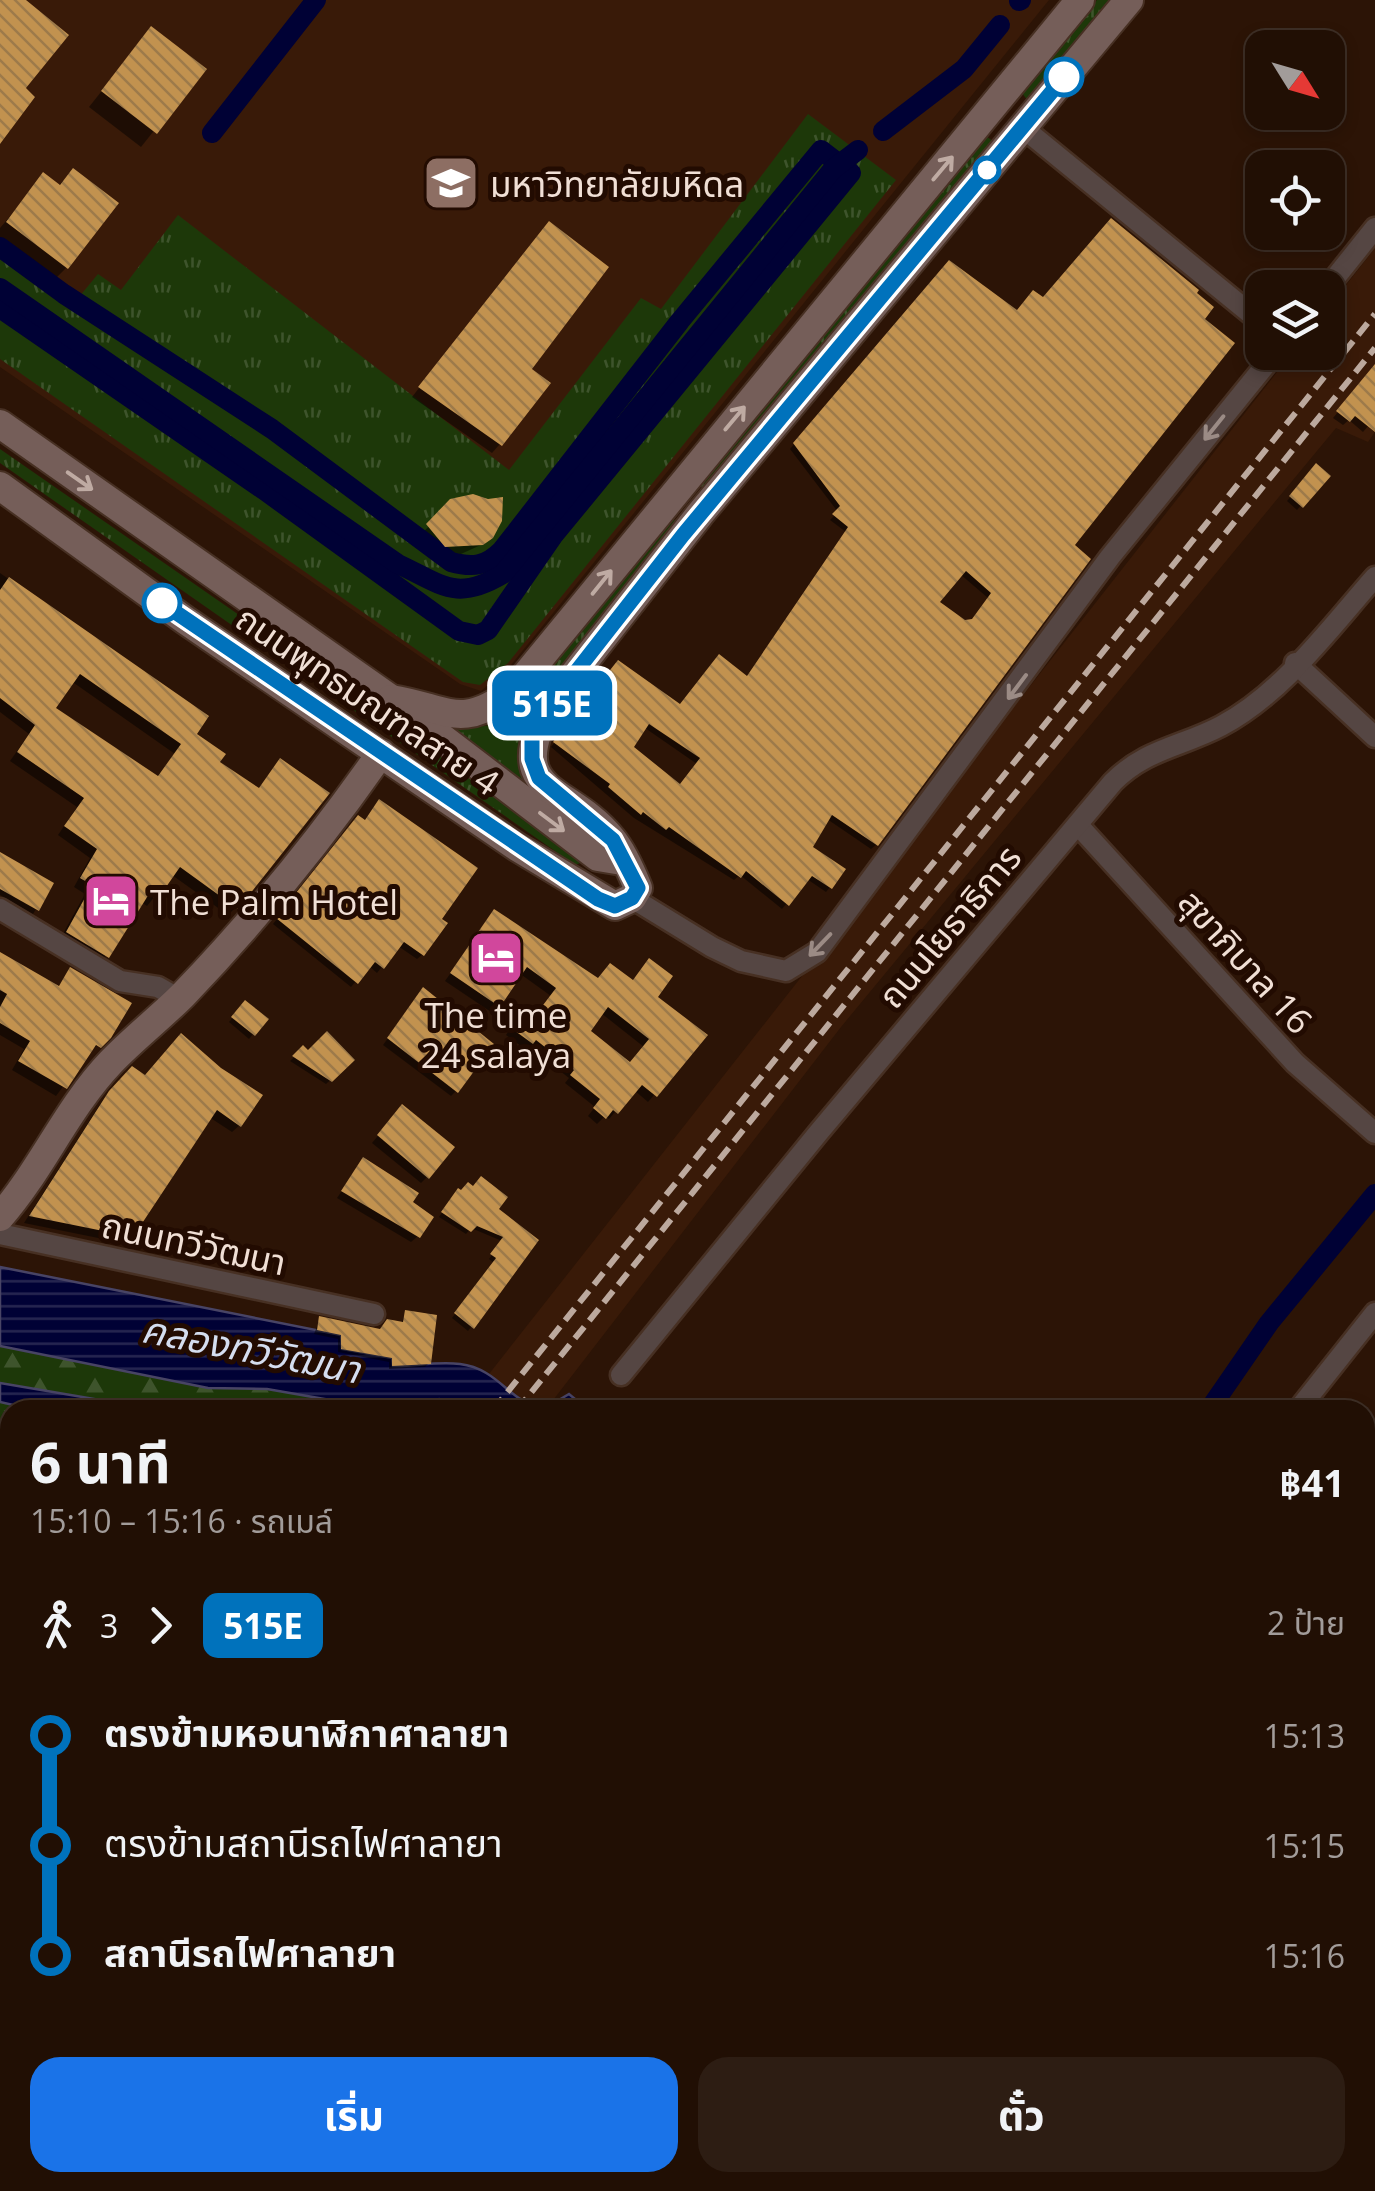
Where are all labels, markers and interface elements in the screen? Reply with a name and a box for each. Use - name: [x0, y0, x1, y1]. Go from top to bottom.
- north arrow: [1245, 30, 1345, 130]
- map controls: [1245, 30, 1345, 370]
- unlabelled marker: [1045, 58, 1083, 96]
- button: locate: [1245, 150, 1345, 250]
- school or university icon: มหาวิทยาลัยมหิดล: [421, 153, 481, 213]
- one-way arrow: [932, 156, 954, 182]
- unlabelled marker: [974, 157, 1000, 183]
- place label: มหาวิทยาลัยมหิดล: [490, 160, 744, 207]
- button: layers: [1245, 270, 1345, 370]
- one-way arrow: [724, 406, 746, 432]
- one-way arrow: [1203, 415, 1225, 441]
- one-way arrow: [65, 470, 93, 491]
- one-way arrow: [591, 569, 613, 595]
- unlabelled marker: [143, 584, 181, 622]
- street label: ถนนพุทธมณฑลสาย 4: [227, 594, 509, 806]
- line badge: 515E: [482, 670, 622, 736]
- one-way arrow: [1007, 673, 1028, 700]
- text: 515E: [512, 680, 592, 727]
- one-way arrow: [538, 812, 565, 833]
- street label: ถนนโยธาธิการ: [867, 835, 1031, 1017]
- hotel icon: The Palm Hotel: [81, 871, 141, 931]
- place label: The Palm Hotel: [150, 878, 398, 925]
- street label: สุขาภิบาล 16: [1169, 879, 1323, 1043]
- hotel icon: The time 24 salaya: [466, 928, 526, 988]
- one-way arrow: [808, 932, 832, 956]
- place label: The time 24 salaya: [421, 991, 571, 1078]
- street label: ถนนทวีวัฒนา: [98, 1201, 290, 1285]
- water label: คลองทวีวัฒนา: [138, 1301, 366, 1395]
- text: 6 นาที: [30, 1424, 171, 1499]
- text: ฿41: [1279, 1456, 1345, 1508]
- text: 15:10 – 15:16 · รถเมล์: [30, 1499, 333, 1542]
- icon: walk: [30, 1598, 85, 1653]
- icon: forward: [133, 1598, 188, 1653]
- text: 2 ป้าย: [1267, 1601, 1345, 1644]
- text: 515E: [223, 1602, 303, 1649]
- text: 3: [100, 1604, 118, 1647]
- text: ตรงข้ามหอนาฬิกาศาลายา: [104, 1706, 509, 1758]
- text: 15:13: [1263, 1714, 1345, 1757]
- text: ตรงข้ามสถานีรถไฟศาลายา: [104, 1816, 503, 1868]
- text: 15:15: [1263, 1824, 1345, 1867]
- text: สถานีรถไฟศาลายา: [104, 1926, 396, 1978]
- text: 15:16: [1263, 1934, 1345, 1977]
- button: เริ่ม: [30, 2057, 678, 2172]
- button: ตั๋ว: [698, 2057, 1345, 2172]

